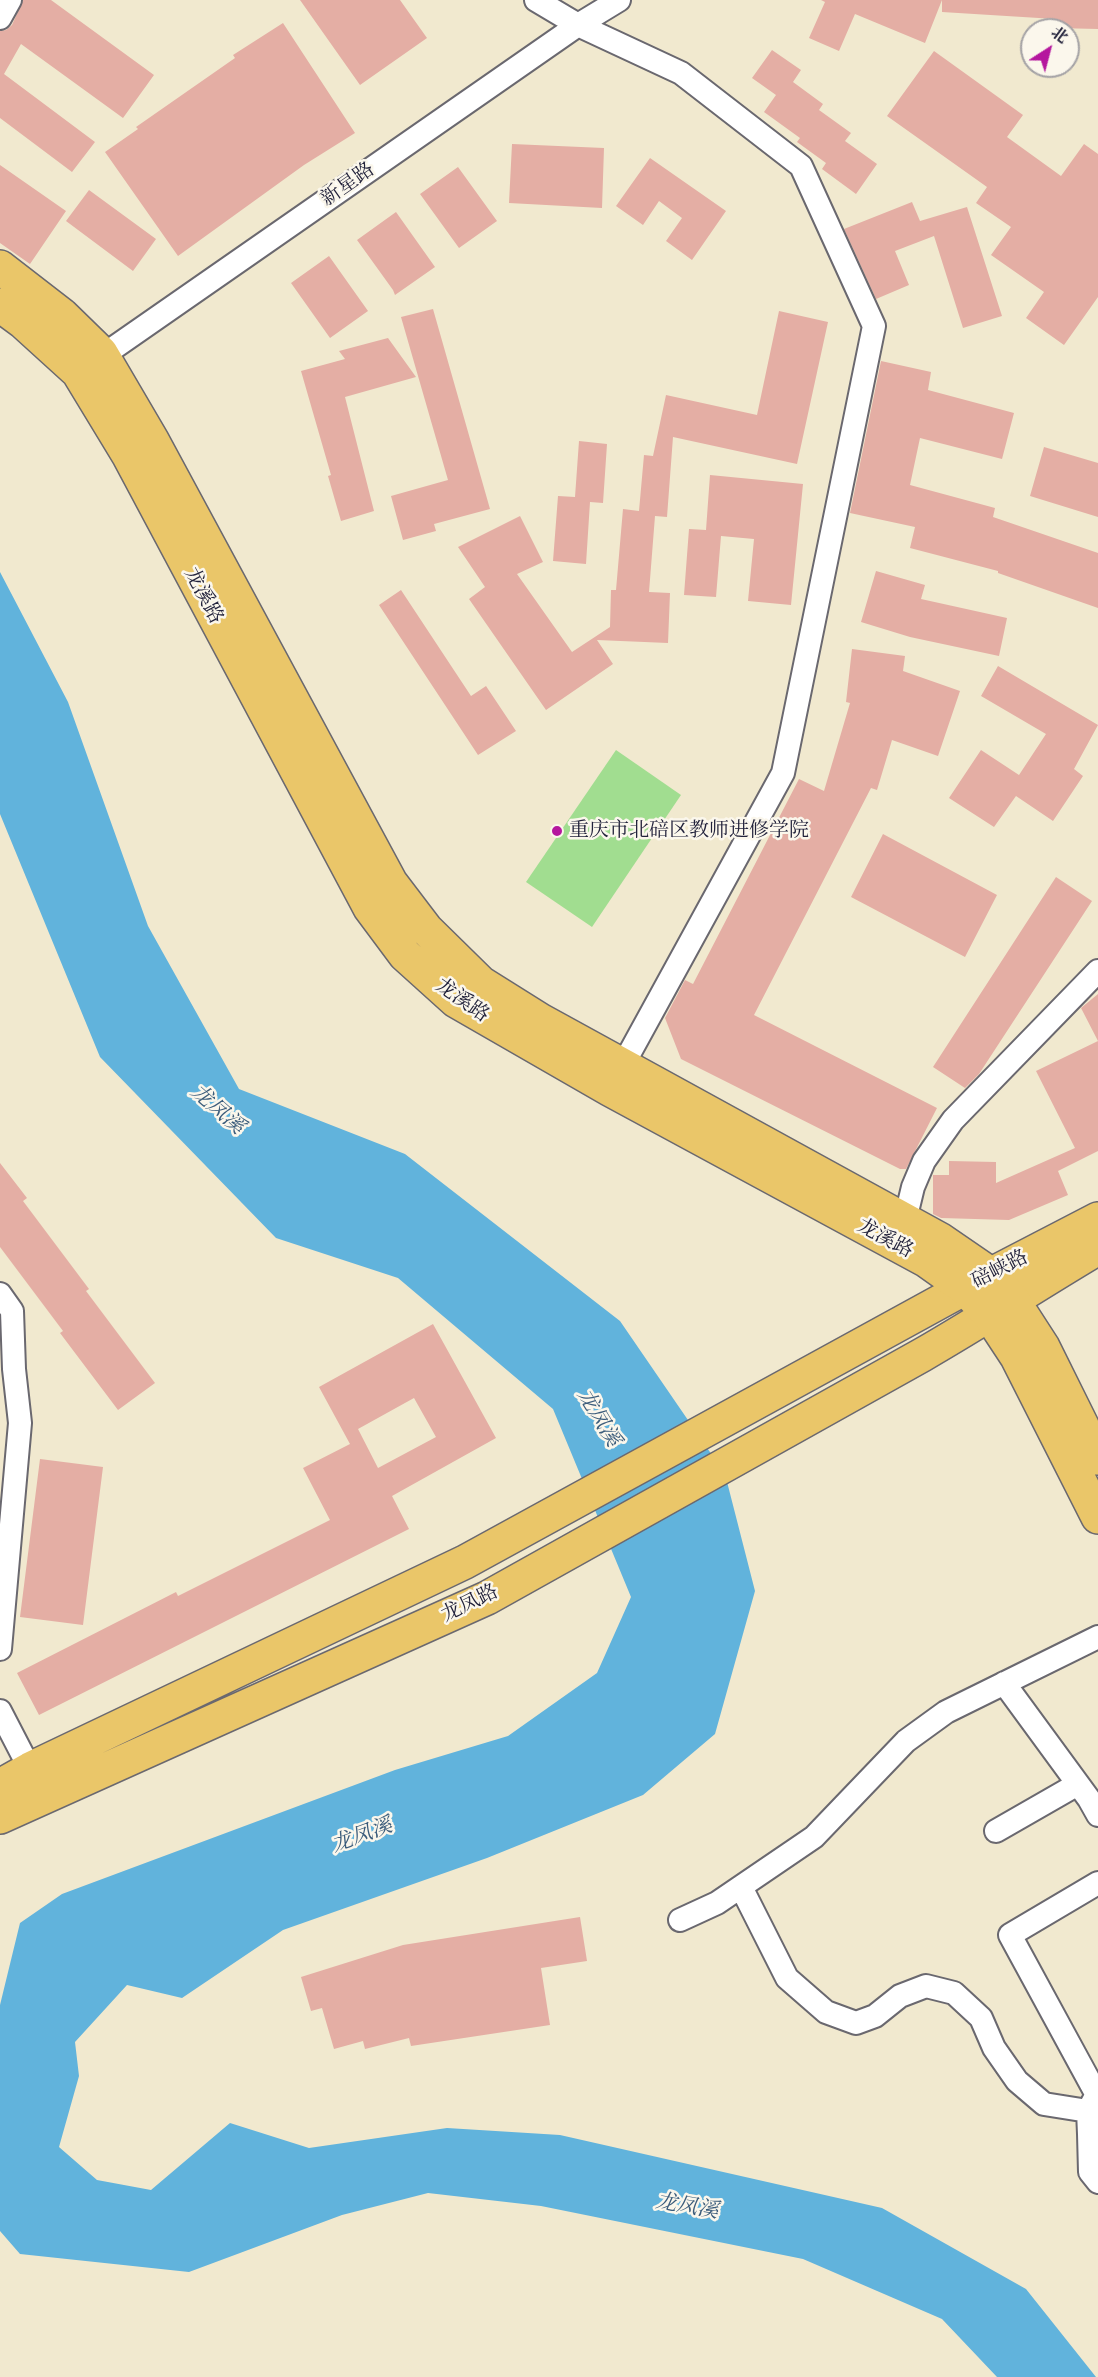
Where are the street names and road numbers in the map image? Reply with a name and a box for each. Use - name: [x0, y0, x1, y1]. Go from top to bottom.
- street label: 新星路: [317, 158, 379, 212]
- street label: 龙溪路: [178, 564, 228, 628]
- street label: 龙溪路: [431, 974, 493, 1028]
- street label: 龙溪路: [853, 1214, 917, 1264]
- street label: 碚峡路: [968, 1246, 1032, 1294]
- street label: 龙凤路: [438, 1580, 502, 1628]

